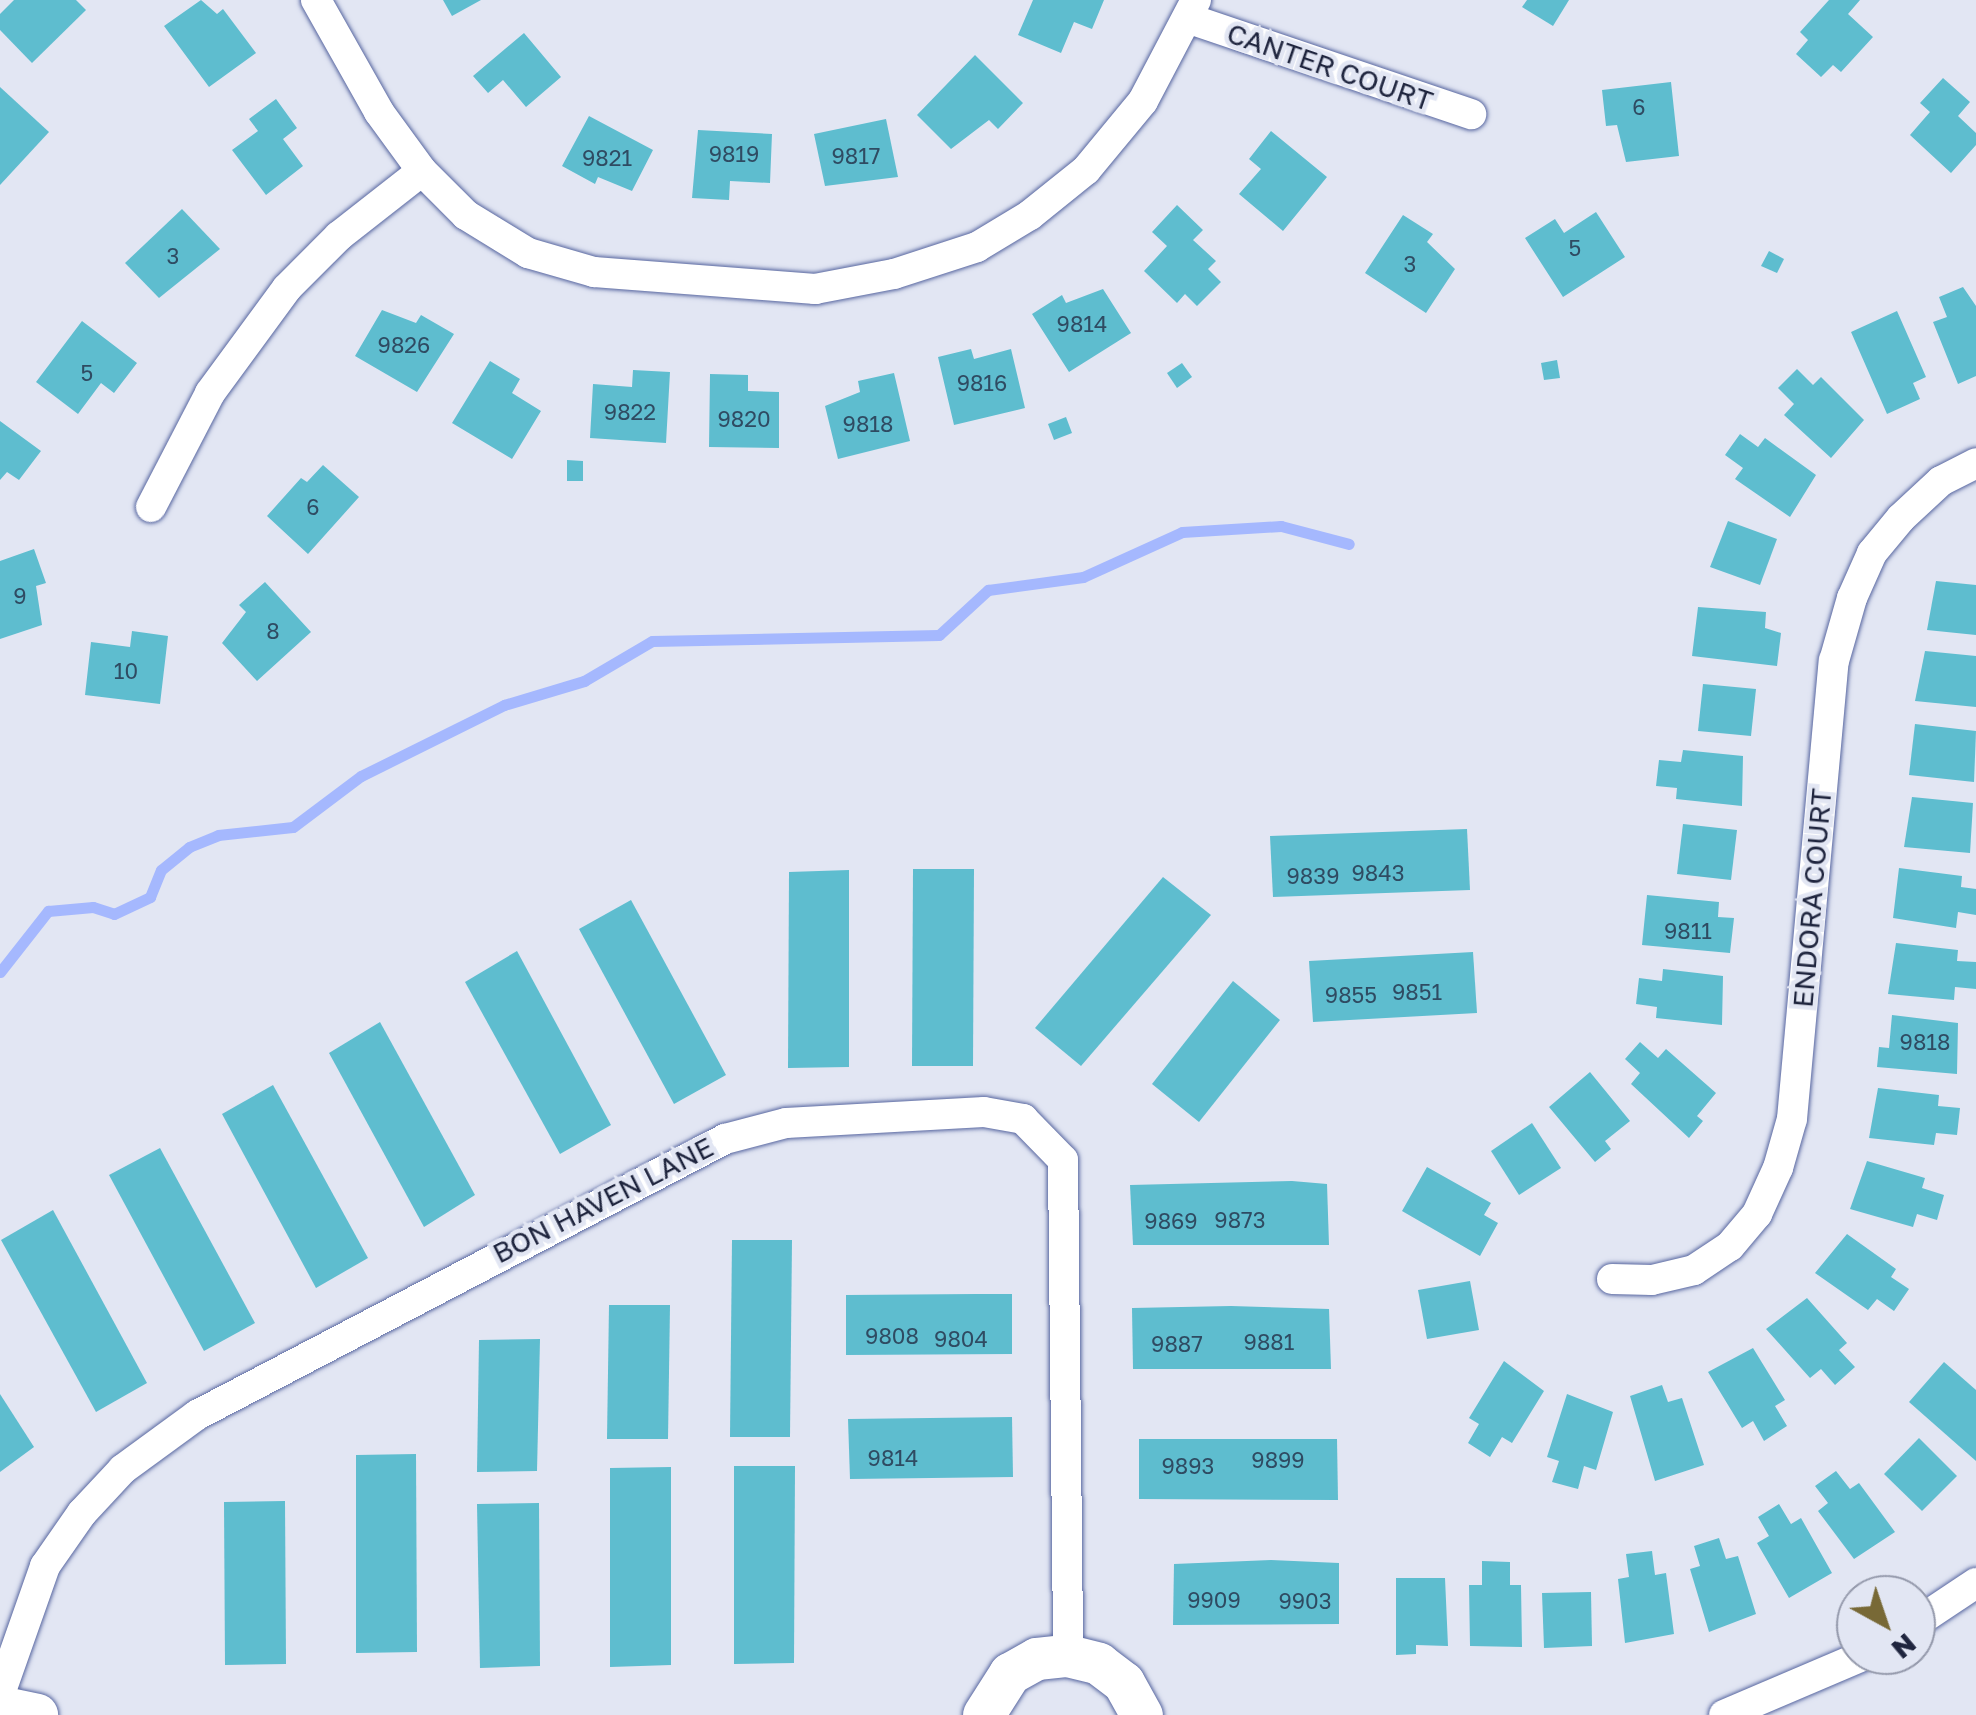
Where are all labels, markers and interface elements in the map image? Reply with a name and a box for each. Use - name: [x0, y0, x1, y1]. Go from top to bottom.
- street label: CANTER COURT: [1223, 16, 1437, 118]
- house number: 6: [1632, 94, 1646, 120]
- house number: 9819: [709, 141, 759, 167]
- house number: 9817: [831, 143, 881, 169]
- house number: 9821: [582, 145, 632, 171]
- house number: 5: [1569, 235, 1581, 261]
- house number: 3: [167, 243, 179, 269]
- house number: 3: [1404, 251, 1416, 277]
- house number: 9814: [1057, 311, 1107, 337]
- house number: 9826: [378, 332, 430, 358]
- house number: 5: [81, 360, 93, 386]
- house number: 9816: [957, 370, 1007, 396]
- house number: 9822: [604, 399, 656, 425]
- house number: 9820: [717, 406, 771, 432]
- house number: 9818: [843, 411, 893, 437]
- house number: 6: [306, 494, 320, 520]
- house number: 9: [13, 583, 27, 609]
- house number: 8: [266, 618, 280, 644]
- house number: 10: [114, 658, 138, 684]
- street label: ENDORA COURT: [1786, 787, 1838, 1009]
- house number: 9843: [1351, 860, 1405, 886]
- house number: 9839: [1287, 863, 1339, 889]
- house number: 9811: [1664, 918, 1712, 944]
- house number: 9851: [1392, 979, 1442, 1005]
- house number: 9855: [1325, 982, 1377, 1008]
- house number: 9818: [1900, 1029, 1950, 1055]
- street label: BON HAVEN LANE: [487, 1130, 719, 1270]
- house number: 9873: [1214, 1207, 1266, 1233]
- house number: 9869: [1144, 1208, 1198, 1234]
- house number: 9808: [865, 1323, 919, 1349]
- house number: 9804: [934, 1326, 988, 1352]
- house number: 9881: [1244, 1329, 1294, 1355]
- house number: 9887: [1151, 1331, 1203, 1357]
- house number: 9814: [868, 1445, 918, 1471]
- house number: 9899: [1251, 1447, 1305, 1473]
- house number: 9893: [1162, 1453, 1214, 1479]
- north arrow: [1836, 1575, 1936, 1675]
- house number: 9909: [1187, 1587, 1241, 1613]
- house number: 9903: [1278, 1588, 1332, 1614]
- text: N: [1886, 1627, 1923, 1666]

